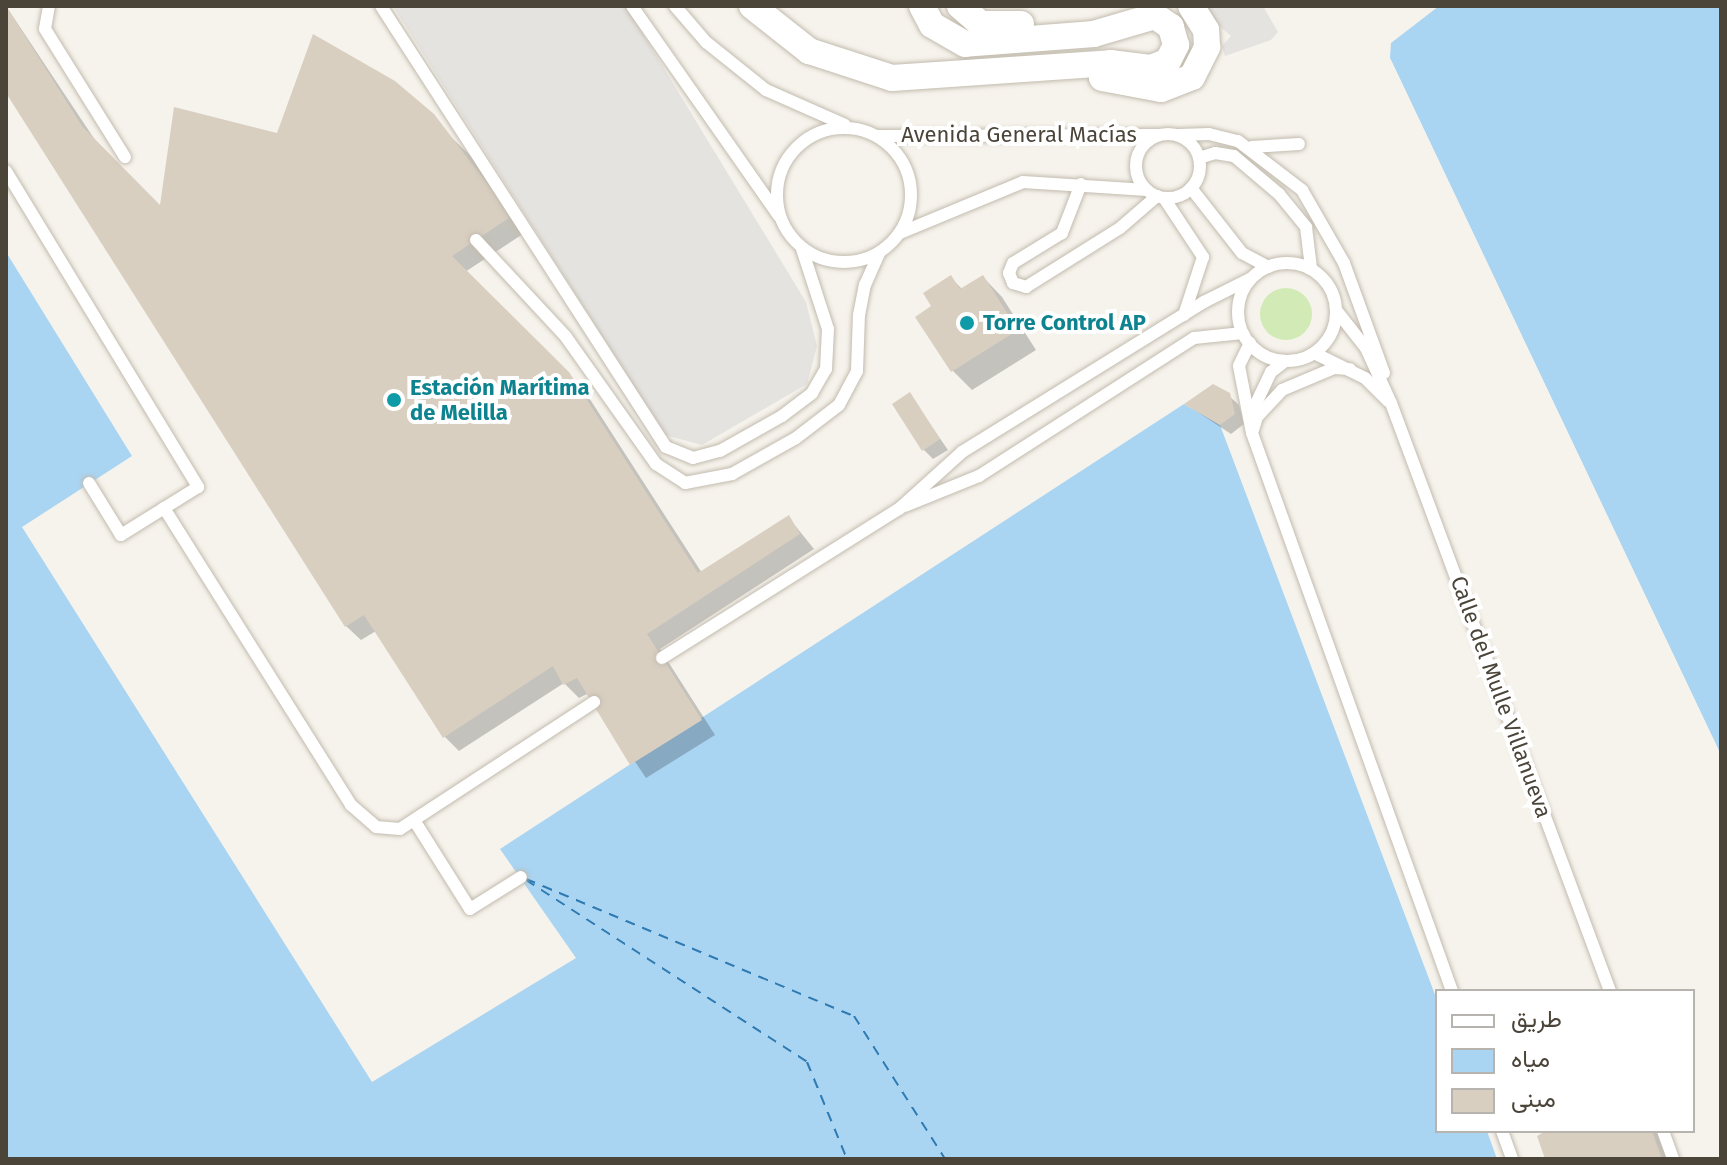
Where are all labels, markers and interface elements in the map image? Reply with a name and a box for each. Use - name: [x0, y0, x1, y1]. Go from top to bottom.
- street label: Avenida General Macías: [901, 122, 1137, 148]
- place label: Torre Control AP: [983, 310, 1146, 336]
- marker: Torre Control AP: [958, 314, 976, 332]
- place label: Estación Marítima de Melilla: [410, 374, 590, 426]
- marker: Estación Marítima de Melilla: [385, 391, 403, 409]
- street label: Calle del Mulle Villanueva: [1445, 572, 1557, 822]
- legend: [1435, 989, 1695, 1133]
- text: طريق: [1511, 1005, 1562, 1033]
- text: مياه: [1511, 1045, 1550, 1073]
- text: مبنى: [1511, 1085, 1556, 1113]

